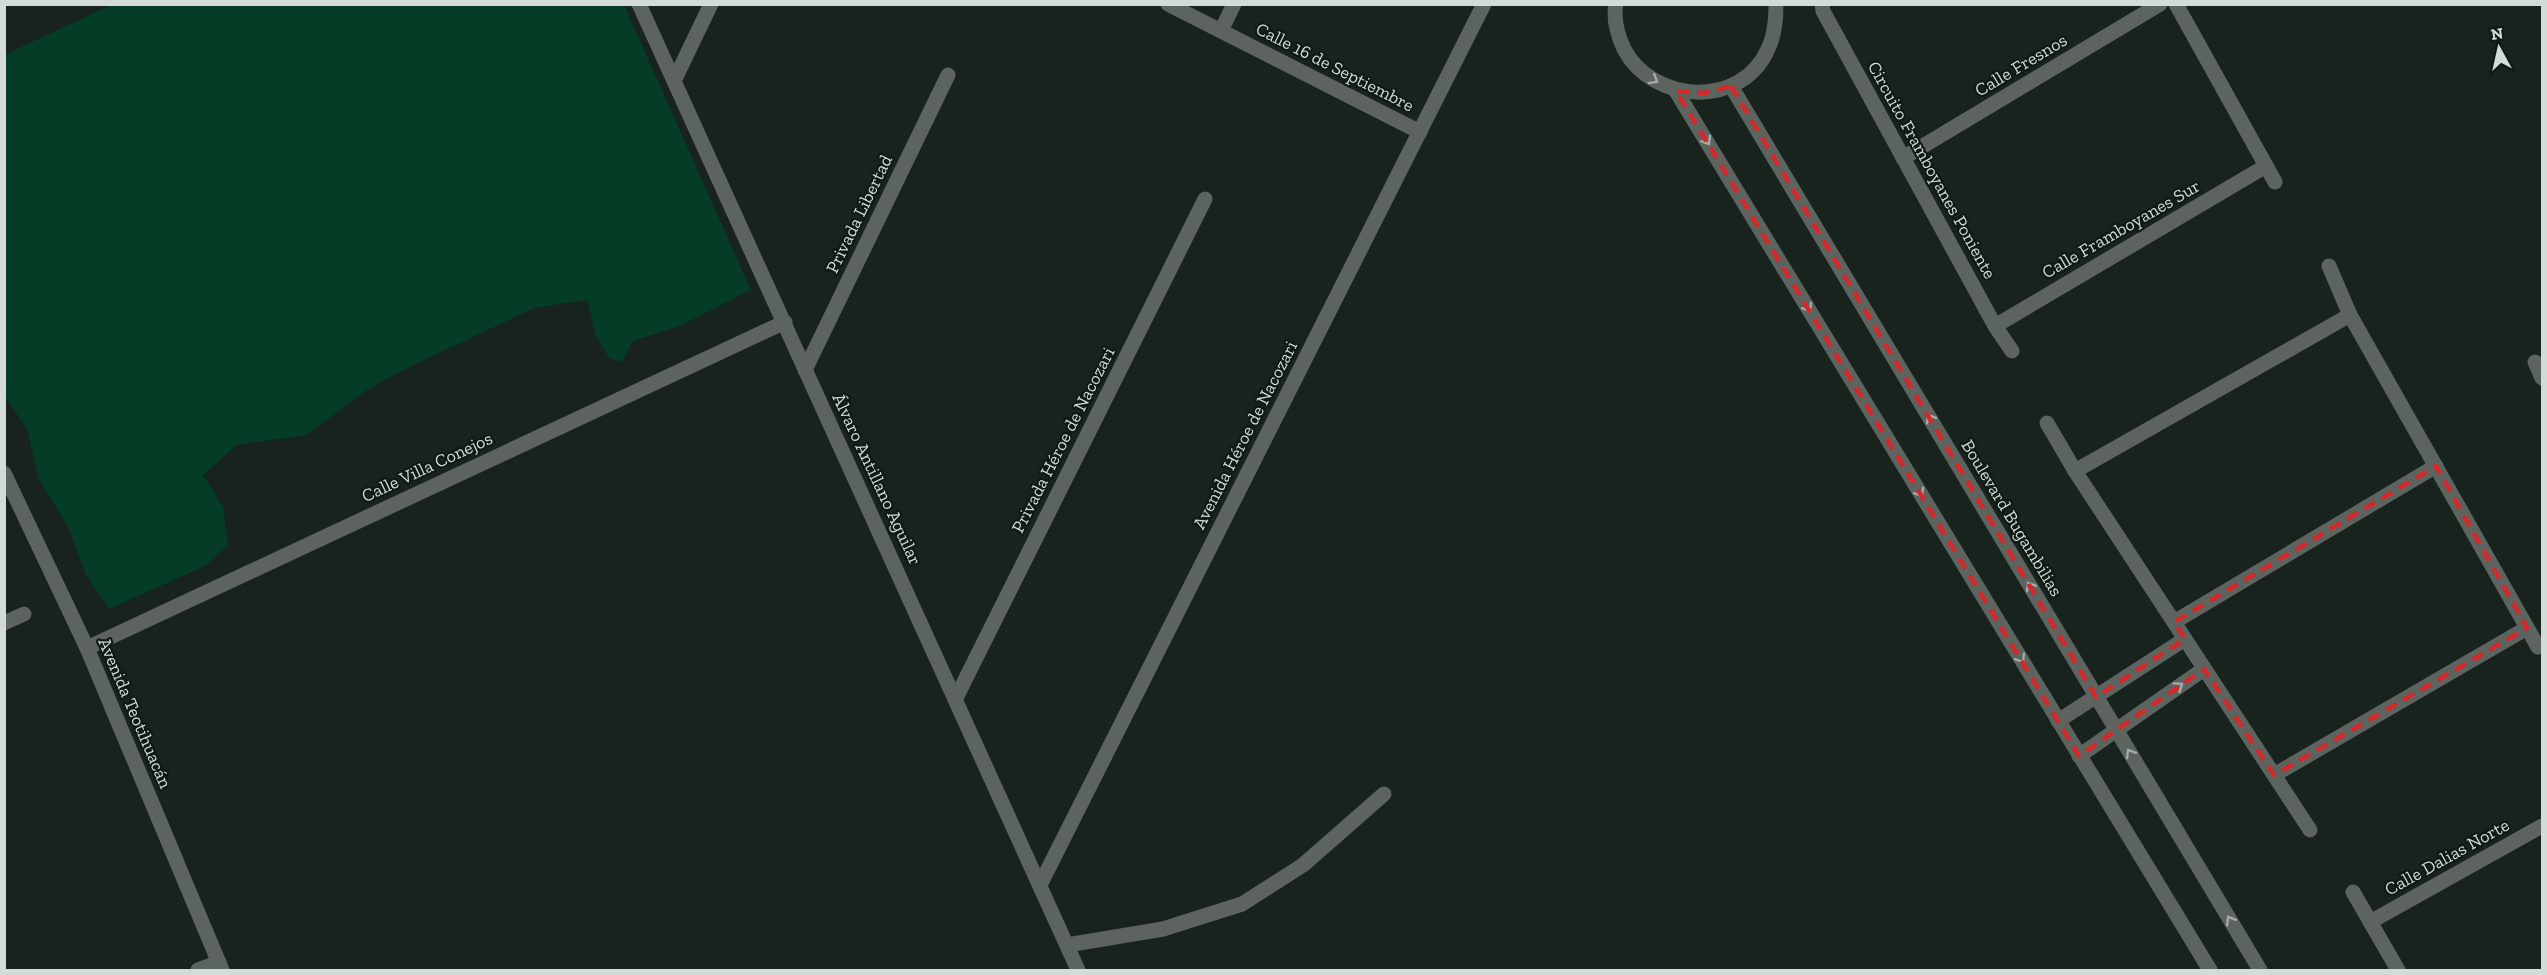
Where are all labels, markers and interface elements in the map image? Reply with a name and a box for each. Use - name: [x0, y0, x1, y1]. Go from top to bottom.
- street label: Calle 16 de Septiembre: [1252, 18, 1418, 116]
- north arrow: [2469, 18, 2529, 78]
- text: N: [2490, 23, 2504, 44]
- street label: Calle Fresnos: [1971, 29, 2071, 101]
- street label: Circuito Framboyanes Poniente: [1863, 57, 2001, 283]
- one-way arrow: [1648, 73, 1658, 85]
- one-way arrow: [1699, 135, 1711, 145]
- street label: Privada Libertad: [821, 151, 897, 277]
- street label: Calle Framboyanes Sur: [2038, 175, 2204, 283]
- one-way arrow: [1800, 302, 1812, 312]
- street label: Avenida Héroe de Nacozari: [1188, 337, 1302, 533]
- street label: Privada Héroe de Nacozari: [1007, 344, 1119, 536]
- street label: Álvaro Antillano Aguilar: [828, 390, 926, 568]
- one-way arrow: [1926, 414, 1937, 424]
- street label: Calle Villa Conejos: [358, 427, 496, 507]
- street label: Boulevard Bugambilias: [1957, 436, 2067, 600]
- one-way arrow: [1912, 487, 1924, 497]
- one-way arrow: [2026, 582, 2037, 592]
- street label: Avenida Teotihuacán: [93, 634, 177, 792]
- one-way arrow: [2014, 653, 2025, 664]
- one-way arrow: [2172, 682, 2183, 693]
- one-way arrow: [2126, 749, 2137, 759]
- street label: Calle Dalias Norte: [2381, 814, 2513, 900]
- one-way arrow: [2226, 916, 2237, 926]

